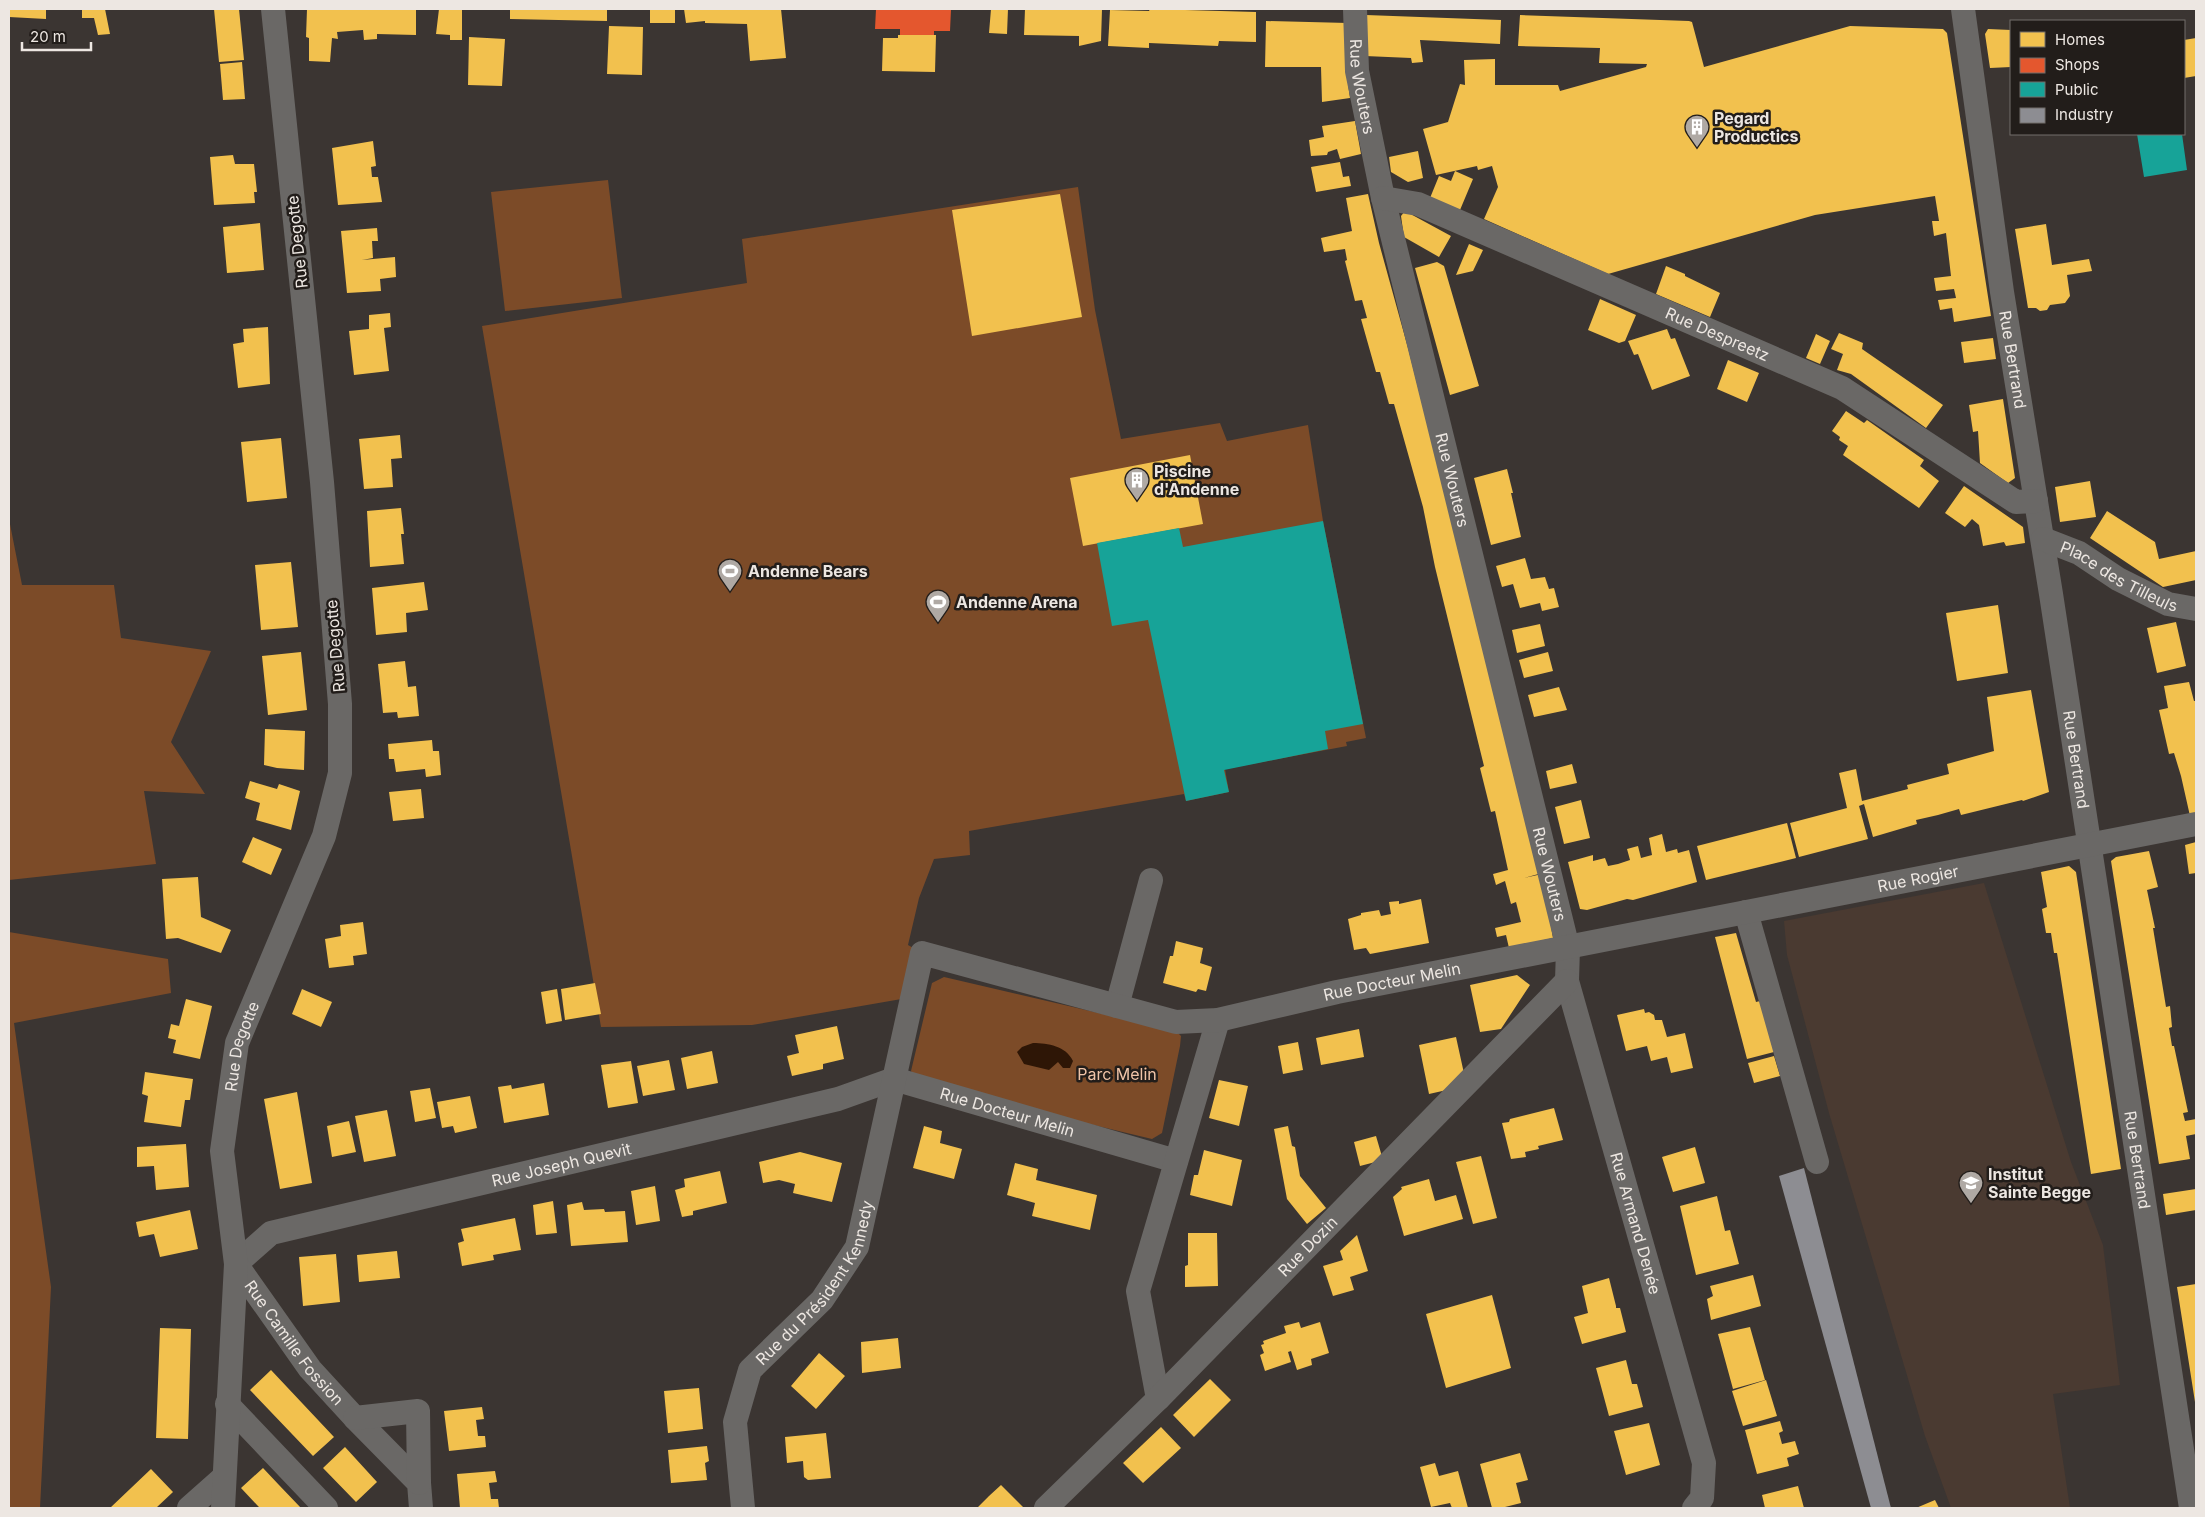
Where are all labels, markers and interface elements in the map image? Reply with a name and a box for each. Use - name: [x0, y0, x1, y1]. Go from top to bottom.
- scale bar: [22, 20, 91, 52]
- legend: [2010, 20, 2185, 135]
- text: 20 m: [30, 27, 66, 46]
- text: Homes: [2055, 30, 2105, 49]
- street label: Rue Wouters: [1346, 38, 1380, 136]
- text: Shops: [2055, 55, 2100, 74]
- text: Public: [2055, 80, 2098, 99]
- text: Industry: [2055, 105, 2114, 124]
- place label: Pegard Productics: [1714, 108, 1798, 146]
- building icon: Pegard Productics: [1684, 114, 1710, 148]
- street label: Rue Degotte: [282, 195, 312, 289]
- street label: Rue Despreetz: [1663, 303, 1772, 365]
- street label: Rue Bertrand: [1995, 309, 2031, 410]
- street label: Rue Wouters: [1431, 431, 1474, 529]
- place label: Piscine d'Andenne: [1154, 461, 1239, 499]
- building icon: Piscine d'Andenne: [1124, 467, 1150, 501]
- street label: Place des Tilleuls: [2057, 537, 2179, 615]
- sports icon: Andenne Bears: [717, 558, 743, 592]
- place label: Andenne Bears: [748, 561, 868, 581]
- sports icon: Andenne Arena: [925, 589, 951, 623]
- place label: Andenne Arena: [956, 592, 1078, 612]
- street label: Rue Degotte: [321, 599, 349, 693]
- street label: Rue Bertrand: [2059, 709, 2094, 810]
- street label: Rue Wouters: [1528, 825, 1571, 923]
- street label: Rue Rogier: [1876, 861, 1960, 896]
- street label: Rue Docteur Melin: [1321, 958, 1462, 1005]
- street label: Rue Degotte: [220, 998, 263, 1093]
- park label: Parc Melin: [1077, 1064, 1157, 1084]
- street label: Rue Docteur Melin: [938, 1083, 1077, 1141]
- street label: Rue Bertrand: [2120, 1109, 2155, 1210]
- street label: Rue Joseph Quevit: [490, 1138, 633, 1191]
- street label: Rue Armand Denée: [1606, 1150, 1666, 1297]
- place label: Institut Sainte Begge: [1988, 1164, 2091, 1202]
- school or university icon: Institut Sainte Begge: [1958, 1170, 1984, 1204]
- street label: Rue du Président Kennedy: [751, 1198, 877, 1369]
- street label: Rue Dozin: [1274, 1212, 1341, 1281]
- street label: Rue Camille Fossion: [241, 1276, 348, 1409]

